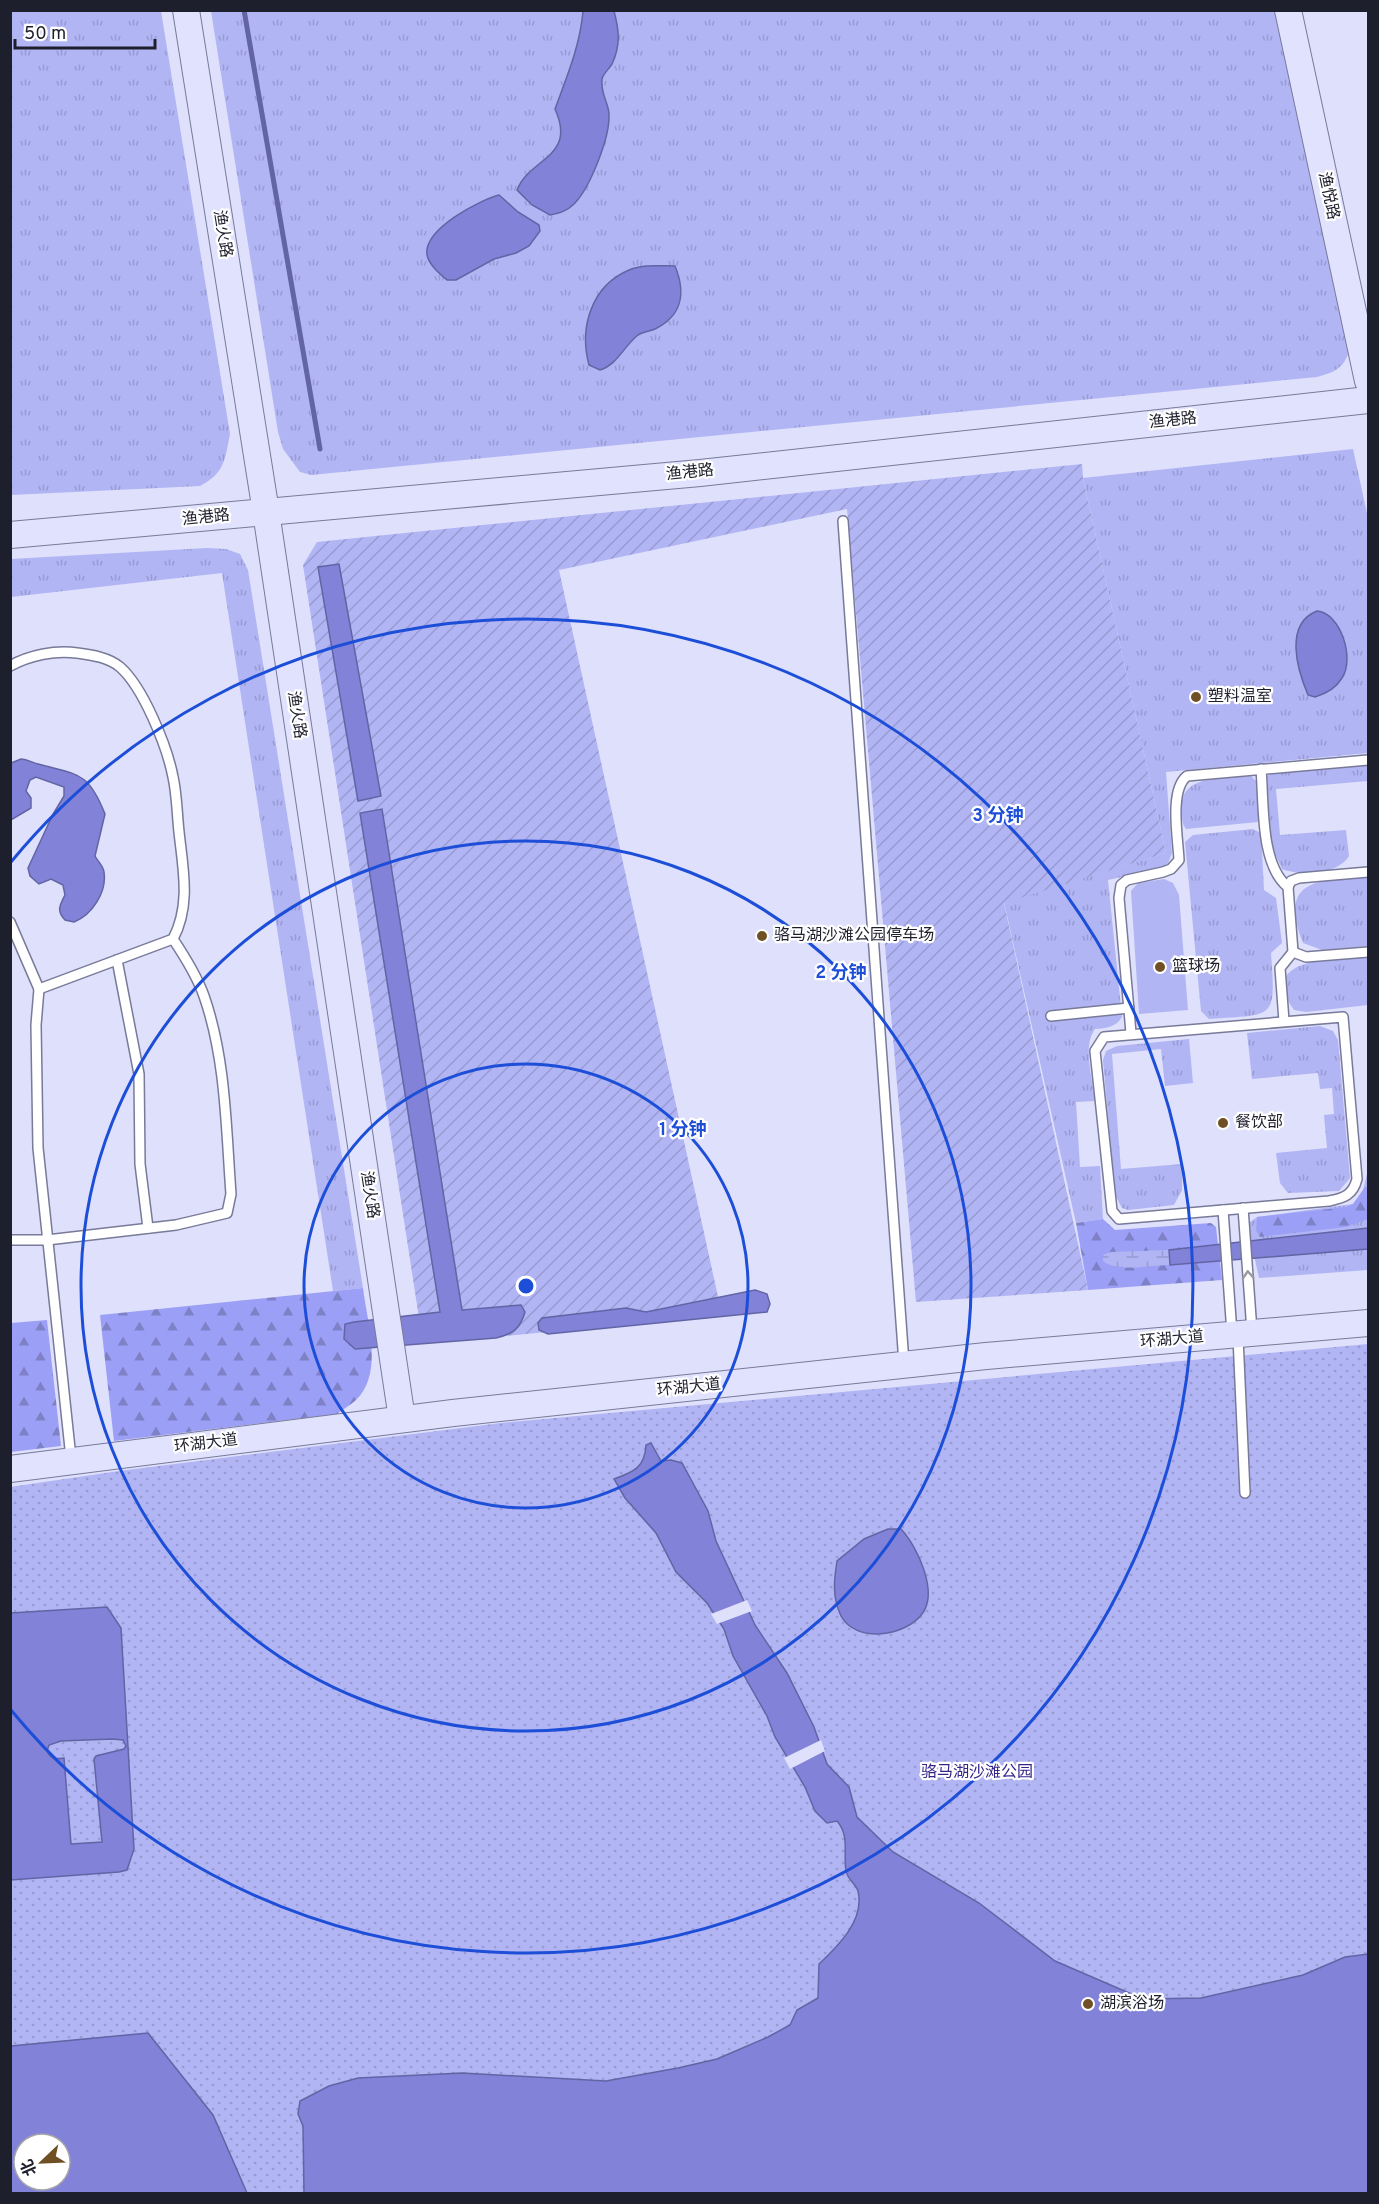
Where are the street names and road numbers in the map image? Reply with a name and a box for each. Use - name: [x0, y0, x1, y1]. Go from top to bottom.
- street label: 渔悦路: [1313, 170, 1343, 222]
- street label: 渔火路: [208, 209, 236, 259]
- street label: 渔港路: [1148, 409, 1198, 433]
- street label: 渔港路: [665, 461, 715, 485]
- street label: 渔港路: [181, 506, 231, 530]
- street label: 渔火路: [282, 690, 310, 740]
- street label: 渔火路: [355, 1170, 383, 1220]
- street label: 环湖大道: [1139, 1327, 1205, 1353]
- street label: 环湖大道: [656, 1375, 722, 1401]
- street label: 环湖大道: [173, 1430, 239, 1458]

